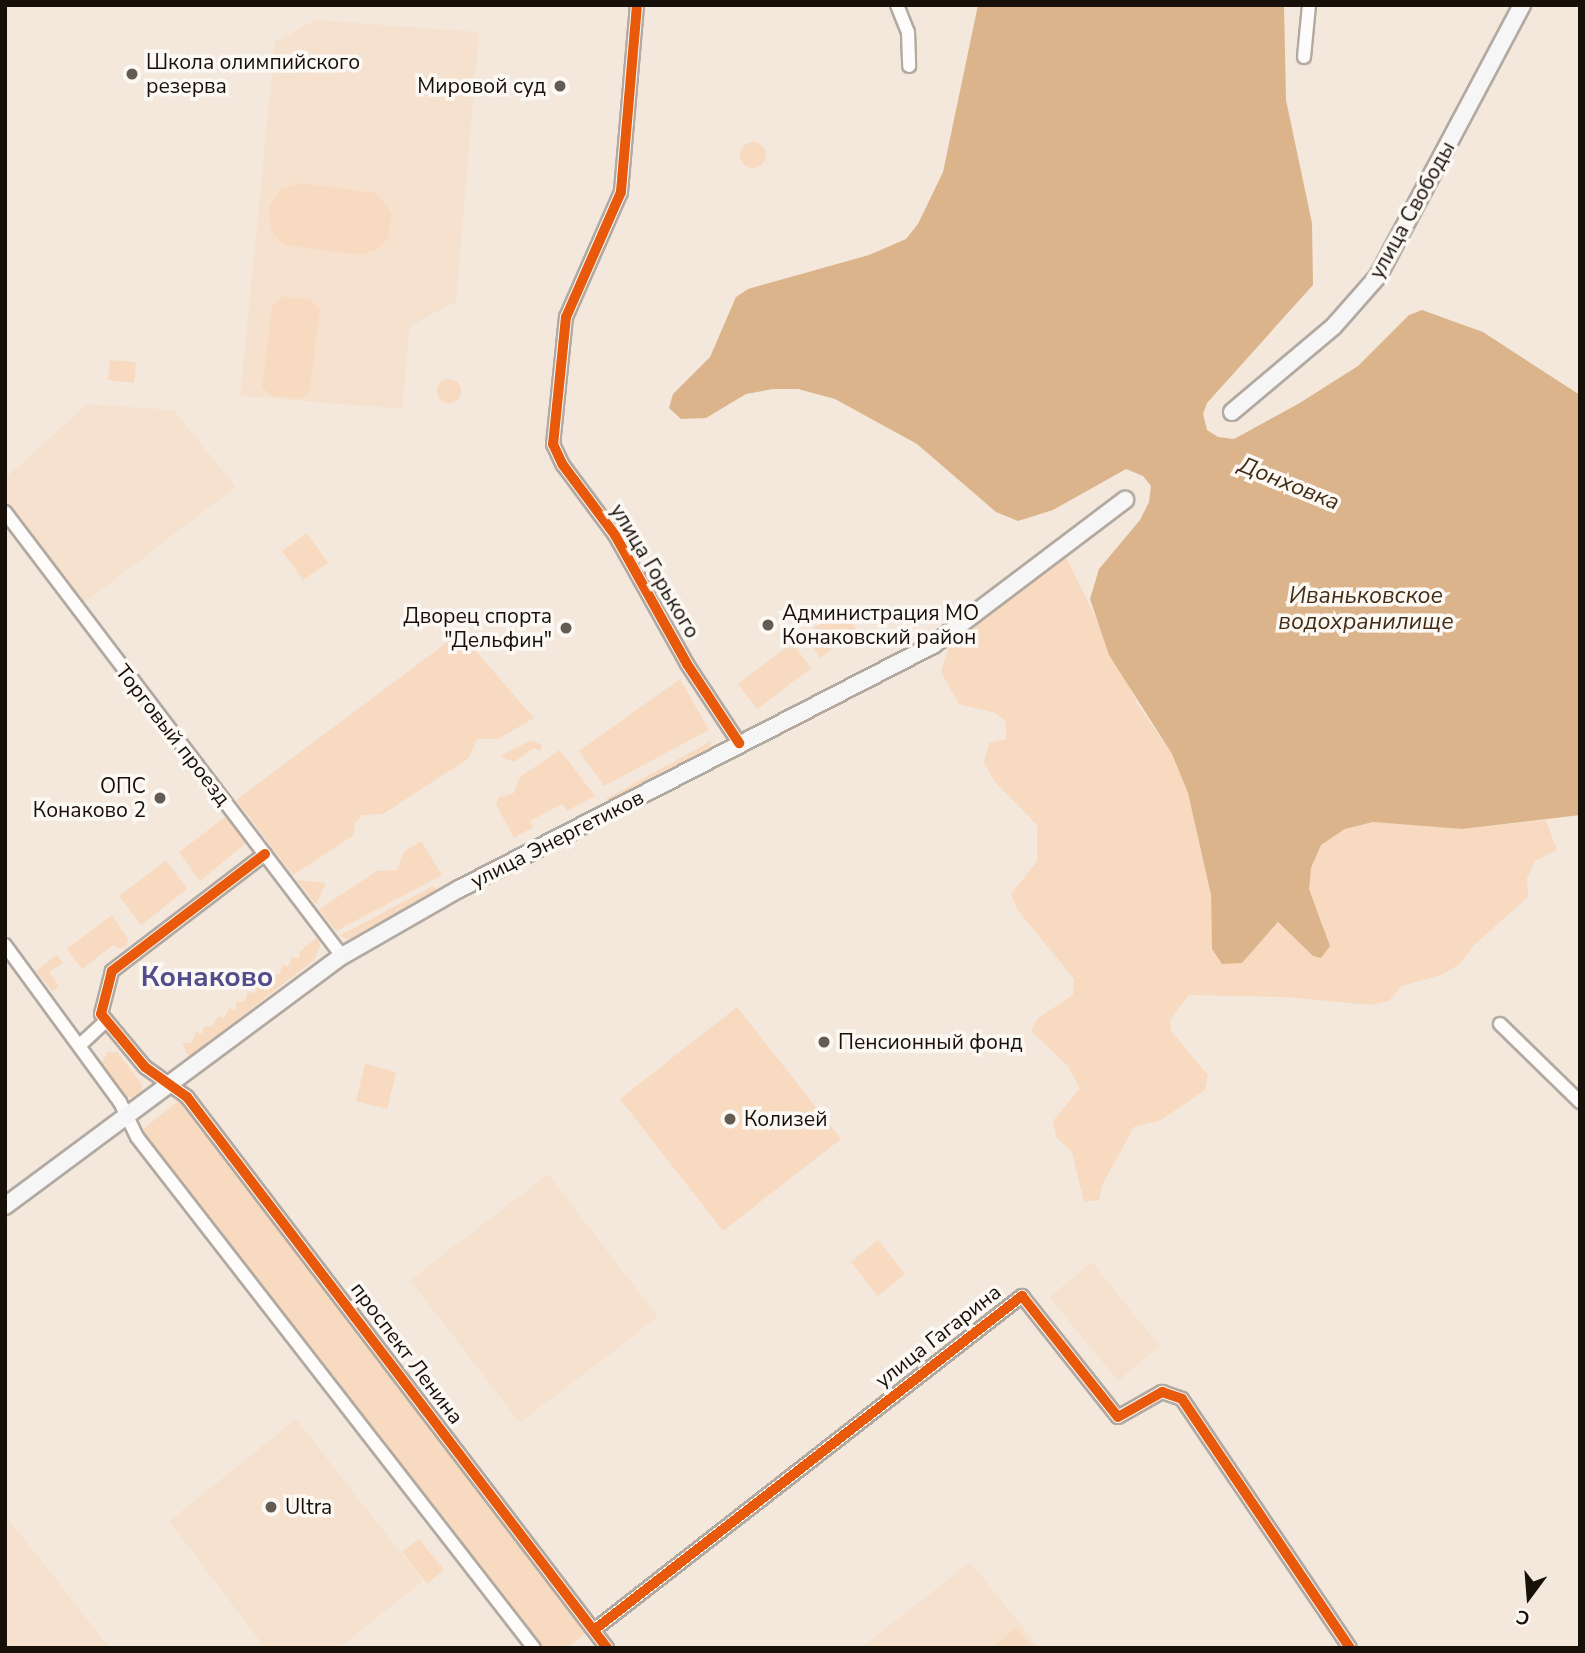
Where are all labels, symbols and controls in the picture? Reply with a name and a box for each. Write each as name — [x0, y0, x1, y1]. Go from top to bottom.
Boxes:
place label: Школа олимпийского резерва — [146, 49, 360, 99]
marker: Школа олимпийского резерва — [124, 66, 140, 82]
place label: Мировой суд — [417, 73, 546, 99]
marker: Мировой суд — [552, 78, 568, 94]
street label: улица Свободы — [1364, 137, 1460, 283]
water label: Донховка — [1234, 451, 1344, 517]
street label: улица Горького — [605, 499, 705, 643]
water label: Иваньковское водохранилище — [1278, 582, 1454, 636]
place label: Администрация МО Конаковский район — [782, 600, 979, 650]
place label: Дворец спорта "Дельфин" — [403, 603, 552, 653]
marker: Администрация МО Конаковский район — [760, 617, 776, 633]
marker: Дворец спорта "Дельфин" — [558, 620, 574, 636]
street label: Торговый проезд — [110, 659, 236, 811]
place label: ОПС Конаково 2 — [33, 773, 146, 823]
street label: улица Энергетиков — [466, 784, 648, 894]
marker: ОПС Конаково 2 — [152, 790, 168, 806]
district label: Конаково — [141, 960, 273, 994]
place label: Пенсионный фонд — [838, 1029, 1023, 1055]
marker: Пенсионный фонд — [816, 1034, 832, 1050]
place label: Колизей — [744, 1106, 827, 1132]
marker: Колизей — [722, 1111, 738, 1127]
street label: проспект Ленина — [345, 1277, 469, 1429]
street label: улица Гагарина — [870, 1279, 1006, 1393]
place label: Ultra — [285, 1494, 332, 1520]
marker: Ultra — [263, 1499, 279, 1515]
north arrow — [1494, 1562, 1564, 1632]
text: С — [1513, 1603, 1533, 1631]

